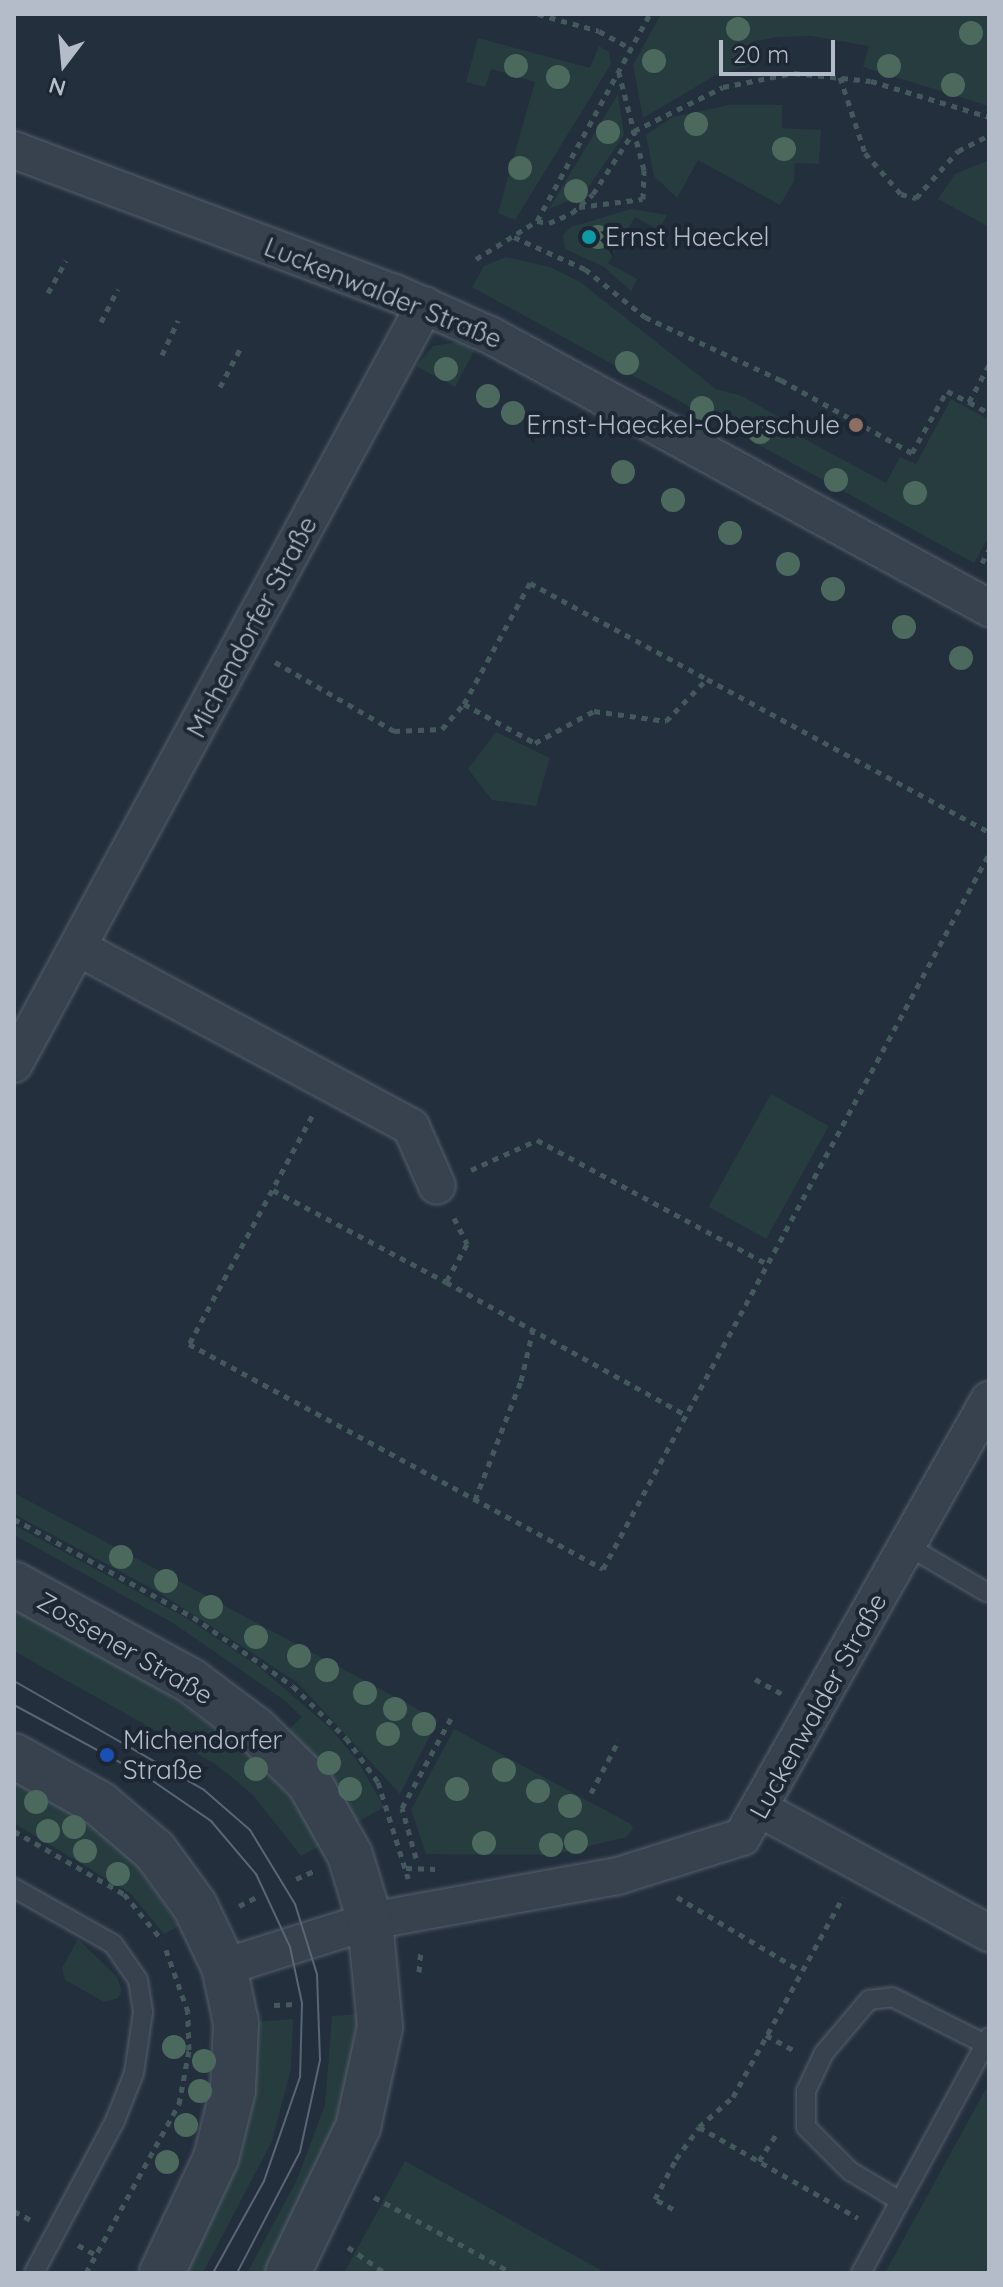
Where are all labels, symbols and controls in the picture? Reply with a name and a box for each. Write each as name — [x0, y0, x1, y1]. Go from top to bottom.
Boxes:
north arrow — [24, 24, 104, 104]
scale bar — [723, 24, 839, 74]
text: 20 m — [733, 39, 789, 69]
text: N — [46, 71, 69, 103]
place label: Ernst Haeckel — [605, 221, 770, 253]
marker: Ernst Haeckel — [580, 228, 598, 246]
street label: Luckenwalder Straße — [260, 231, 506, 355]
place label: Ernst-Haeckel-Oberschule — [526, 409, 840, 441]
marker: Ernst-Haeckel-Oberschule — [847, 416, 865, 434]
street label: Michendorfer Straße — [180, 511, 324, 743]
street label: Zossener Straße — [32, 1585, 218, 1711]
street label: Luckenwalder Straße — [743, 1588, 893, 1824]
place label: Michendorfer Straße — [123, 1724, 283, 1786]
marker: Michendorfer Straße — [98, 1746, 116, 1764]

